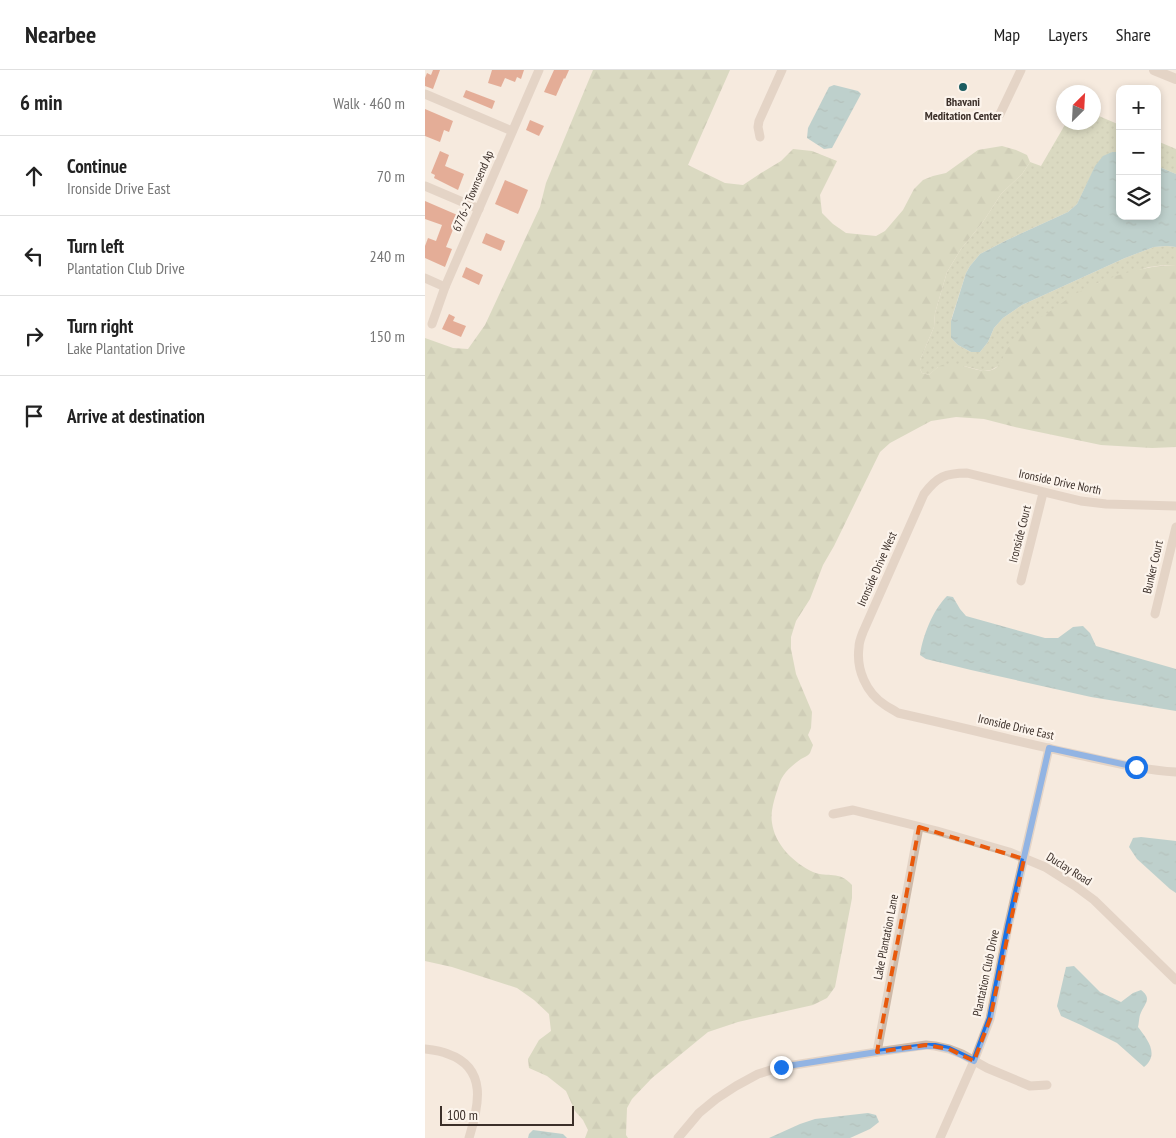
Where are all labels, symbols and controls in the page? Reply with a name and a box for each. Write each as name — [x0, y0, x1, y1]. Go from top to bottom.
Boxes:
text: Nearbee — [25, 19, 96, 50]
text: Map — [994, 23, 1020, 46]
text: Layers — [1048, 23, 1088, 46]
text: Share — [1116, 23, 1151, 46]
marker: Bhavani Meditation Center — [957, 81, 969, 93]
north arrow — [1056, 85, 1101, 130]
map controls — [1116, 85, 1161, 220]
button: + — [1116, 85, 1161, 130]
text: 6 min — [20, 89, 62, 116]
text: Walk · 460 m — [333, 93, 405, 113]
place label: Bhavani Meditation Center — [925, 94, 1002, 123]
button: − — [1116, 130, 1161, 175]
street label: 6776-2 Townsend Ap — [449, 148, 496, 234]
text: Continue — [67, 154, 127, 178]
icon: ahead — [20, 162, 48, 190]
text: 70 m — [377, 166, 405, 186]
button: layers — [1116, 175, 1161, 220]
text: Ironside Drive East — [67, 178, 170, 198]
text: Turn left — [67, 234, 124, 258]
icon: left — [20, 242, 48, 270]
text: 240 m — [370, 246, 405, 266]
text: Plantation Club Drive — [67, 258, 185, 278]
text: Turn right — [67, 314, 133, 338]
icon: right — [20, 322, 48, 350]
text: 150 m — [370, 326, 405, 346]
text: Lake Plantation Drive — [67, 338, 185, 358]
icon: arrive — [20, 402, 48, 430]
text: Arrive at destination — [67, 404, 205, 428]
street label: Ironside Drive North — [1017, 465, 1103, 498]
street label: Ironside Court — [1005, 503, 1034, 564]
street label: Ironside Drive West — [853, 529, 900, 608]
street label: Bunker Court — [1139, 538, 1166, 595]
street label: Ironside Drive East — [977, 710, 1056, 743]
route start — [1125, 756, 1148, 779]
street label: Duclay Road — [1044, 849, 1095, 888]
street label: Lake Plantation Lane — [870, 893, 901, 981]
street label: Plantation Club Drive — [969, 928, 1002, 1018]
route end — [770, 1056, 793, 1079]
scale bar — [440, 1103, 574, 1126]
text: 100 m — [447, 1106, 478, 1124]

